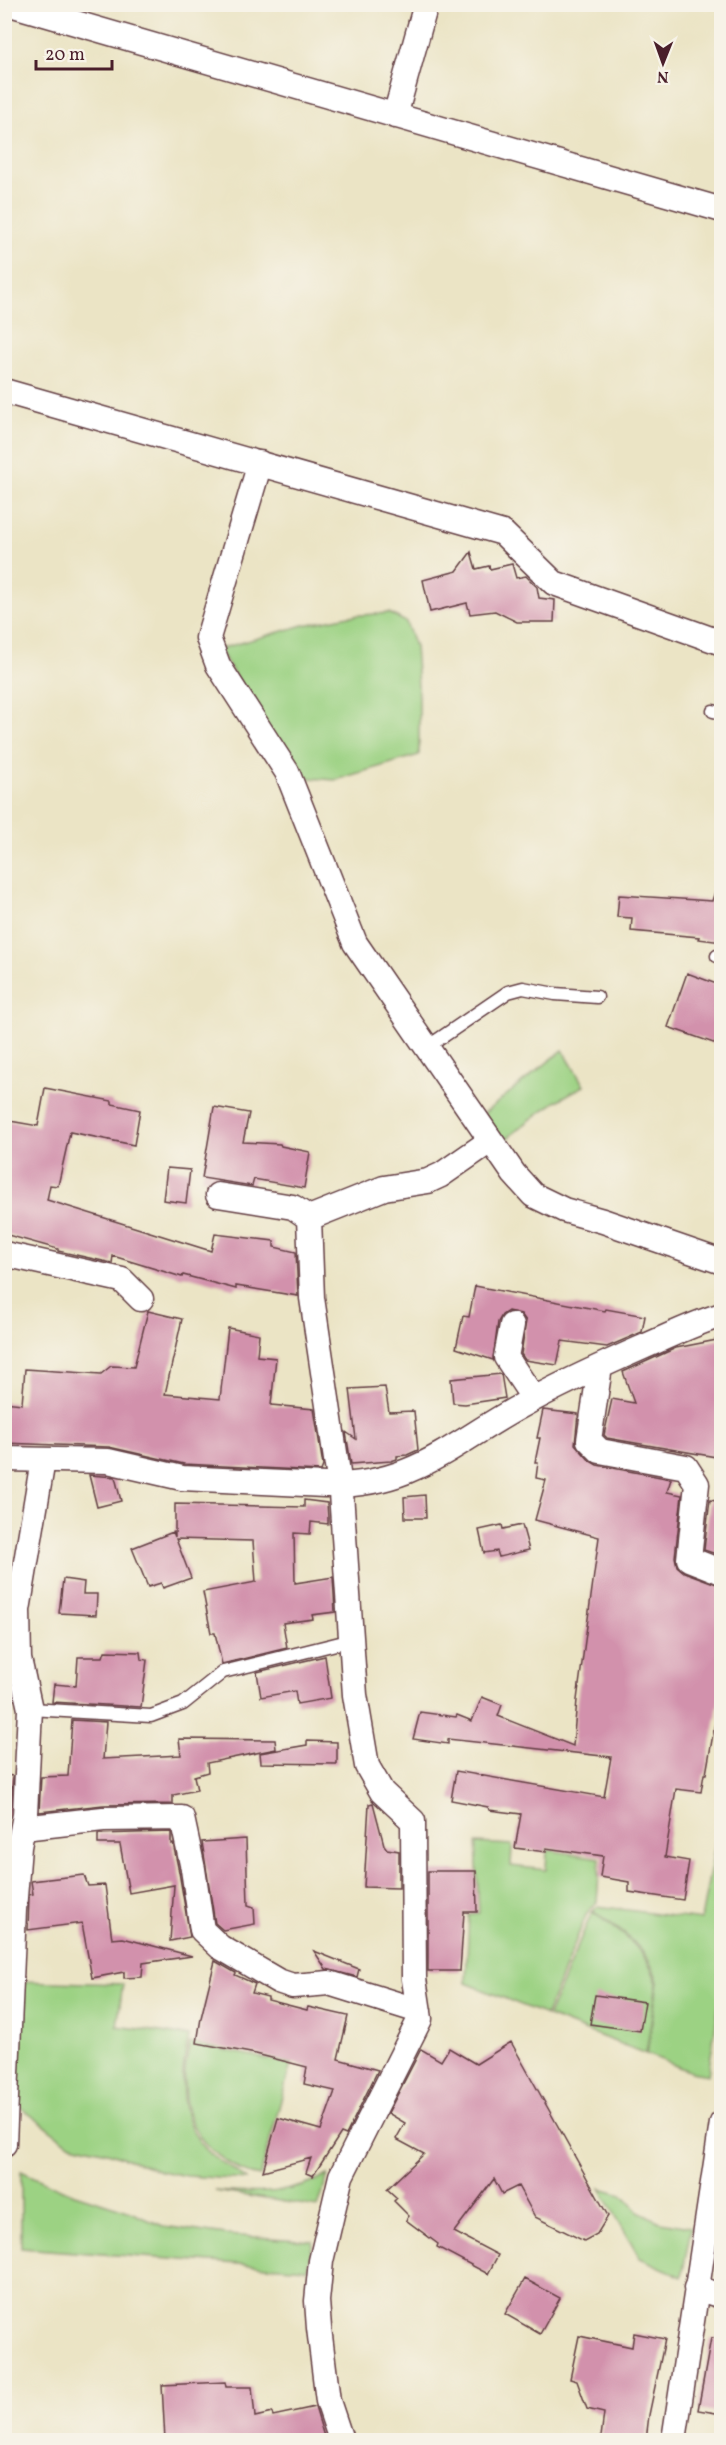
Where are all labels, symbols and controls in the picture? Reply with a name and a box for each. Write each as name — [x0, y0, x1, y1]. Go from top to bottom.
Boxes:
scale bar — [36, 33, 112, 71]
north arrow — [633, 33, 693, 93]
text: 20 m — [45, 43, 85, 68]
text: N — [656, 65, 669, 87]

